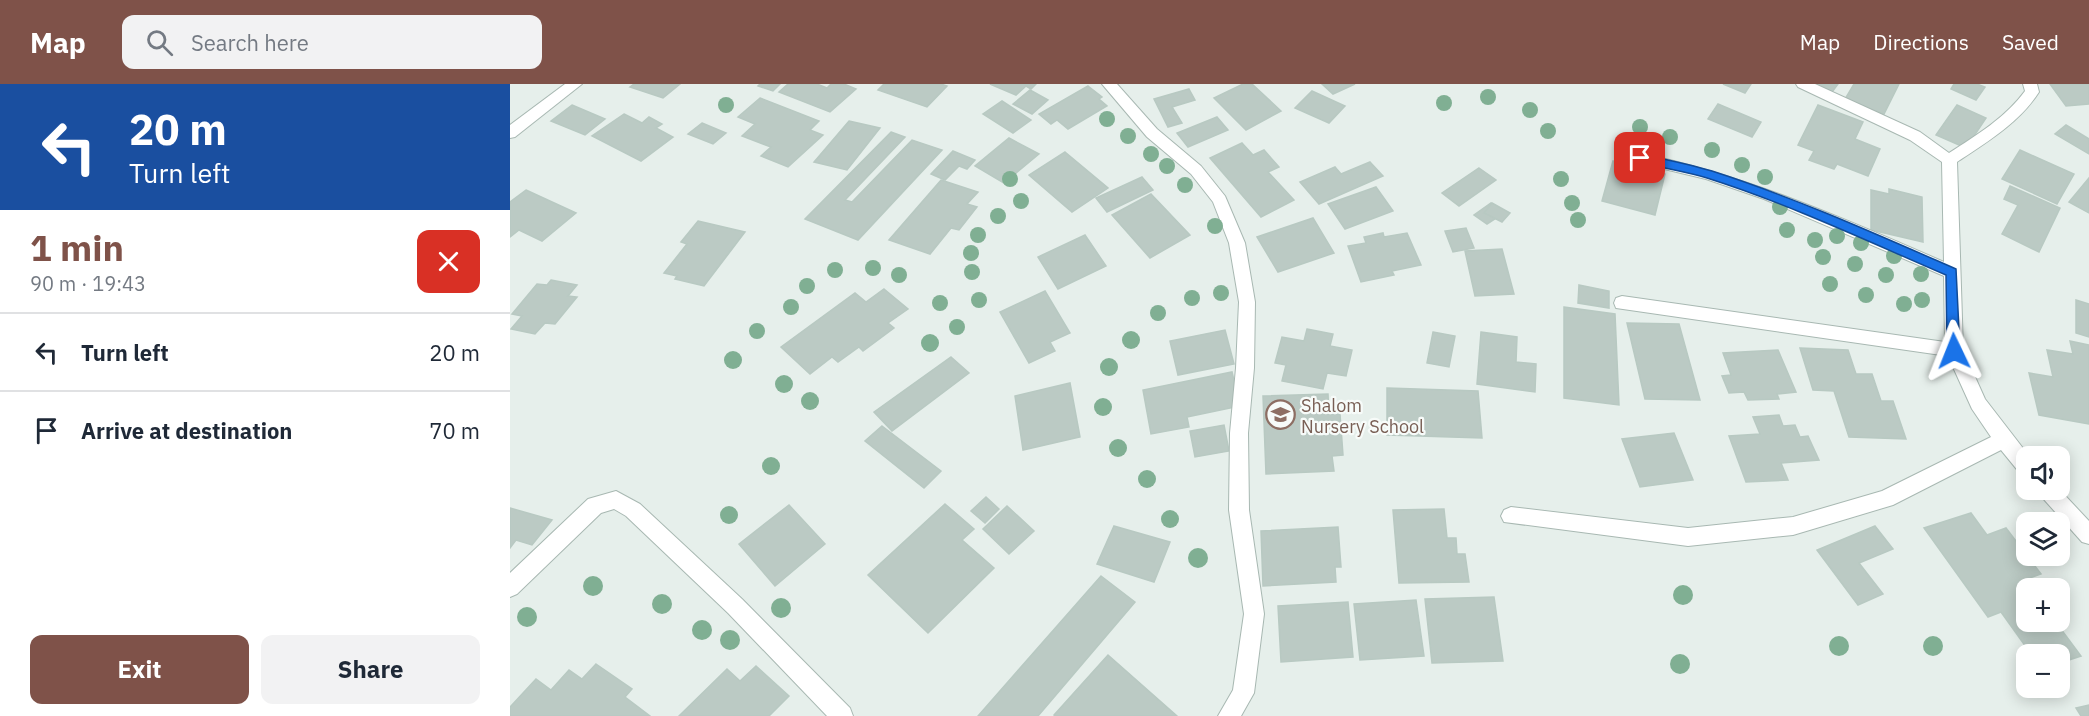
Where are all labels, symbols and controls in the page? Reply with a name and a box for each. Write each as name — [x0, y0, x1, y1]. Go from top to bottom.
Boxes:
search box — [122, 15, 542, 69]
text: Map — [30, 24, 86, 61]
icon: search — [143, 26, 176, 59]
text: Search here — [191, 28, 309, 57]
text: Map — [1800, 28, 1840, 56]
text: Directions — [1873, 28, 1969, 56]
text: Saved — [2002, 28, 2059, 56]
text: 20 m — [129, 102, 227, 157]
icon: left — [30, 108, 108, 186]
pin — [1614, 132, 1665, 183]
icon: arrive — [1623, 141, 1656, 174]
text: Turn left — [129, 155, 230, 190]
text: 1 min — [30, 224, 124, 271]
button: close — [417, 230, 480, 293]
text: 90 m · 19:43 — [30, 270, 146, 297]
position arrow — [1922, 319, 1986, 383]
icon: left — [30, 336, 63, 369]
text: Turn left — [81, 338, 169, 367]
text: 20 m — [429, 338, 480, 367]
place label: Shalom Nursery School — [1301, 394, 1424, 438]
school or university icon: Shalom Nursery School — [1264, 399, 1296, 431]
icon: arrive — [30, 414, 63, 447]
text: Arrive at destination — [81, 416, 292, 445]
text: 70 m — [429, 416, 480, 445]
map controls — [2016, 446, 2070, 698]
button: sound — [2016, 446, 2070, 500]
button: layers — [2016, 512, 2070, 566]
button: + — [2016, 578, 2070, 632]
button: Exit — [30, 635, 249, 704]
button: Share — [261, 635, 480, 704]
button: − — [2016, 644, 2070, 698]

